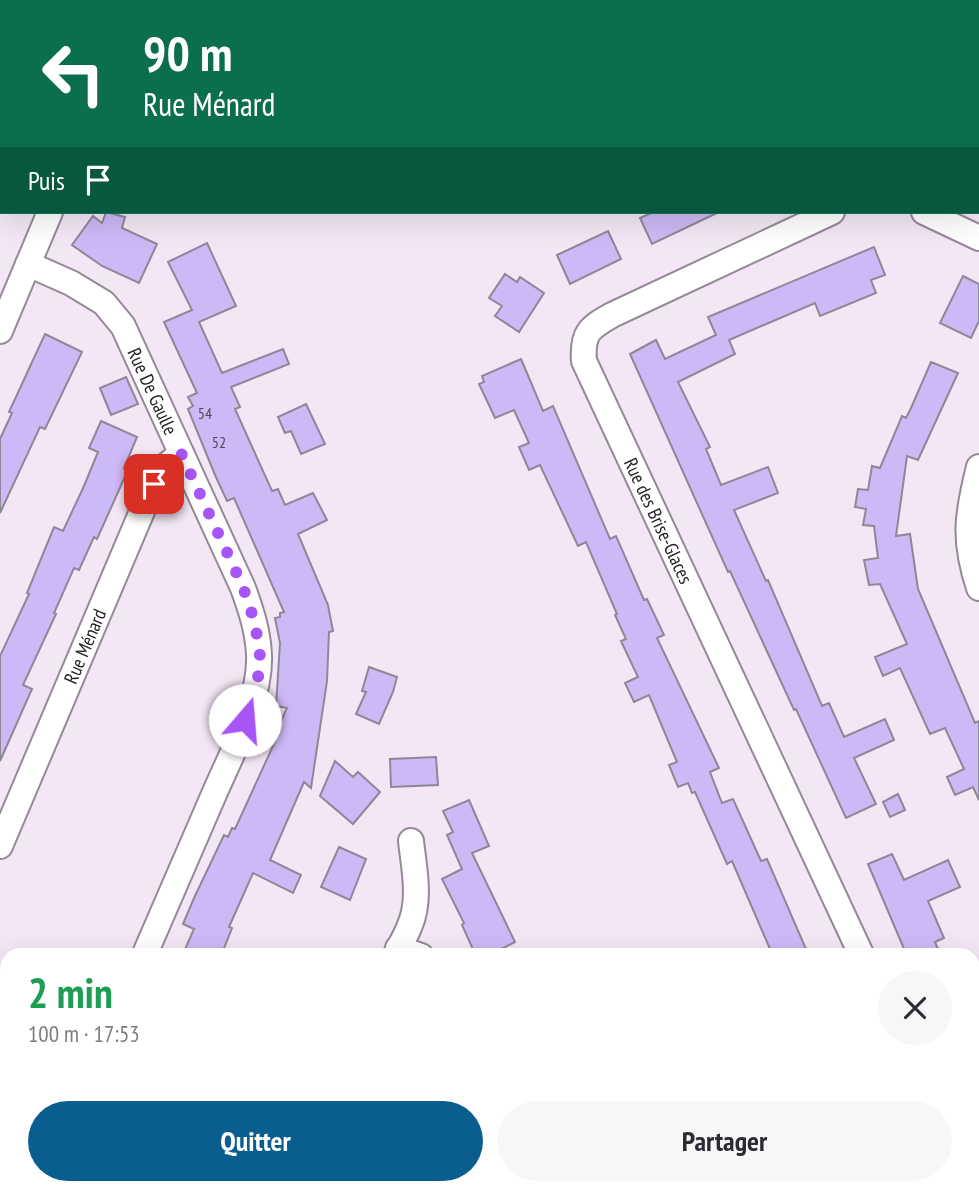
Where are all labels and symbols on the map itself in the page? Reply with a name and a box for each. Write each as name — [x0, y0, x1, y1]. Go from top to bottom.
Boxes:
street label: Rue De Gaulle — [123, 344, 183, 439]
house number: 54 — [198, 403, 212, 423]
house number: 52 — [212, 432, 226, 452]
pin — [124, 454, 184, 514]
street label: Rue des Brise-Glaces — [619, 454, 698, 587]
street label: Rue Ménard — [58, 605, 111, 687]
position arrow — [208, 683, 282, 757]

